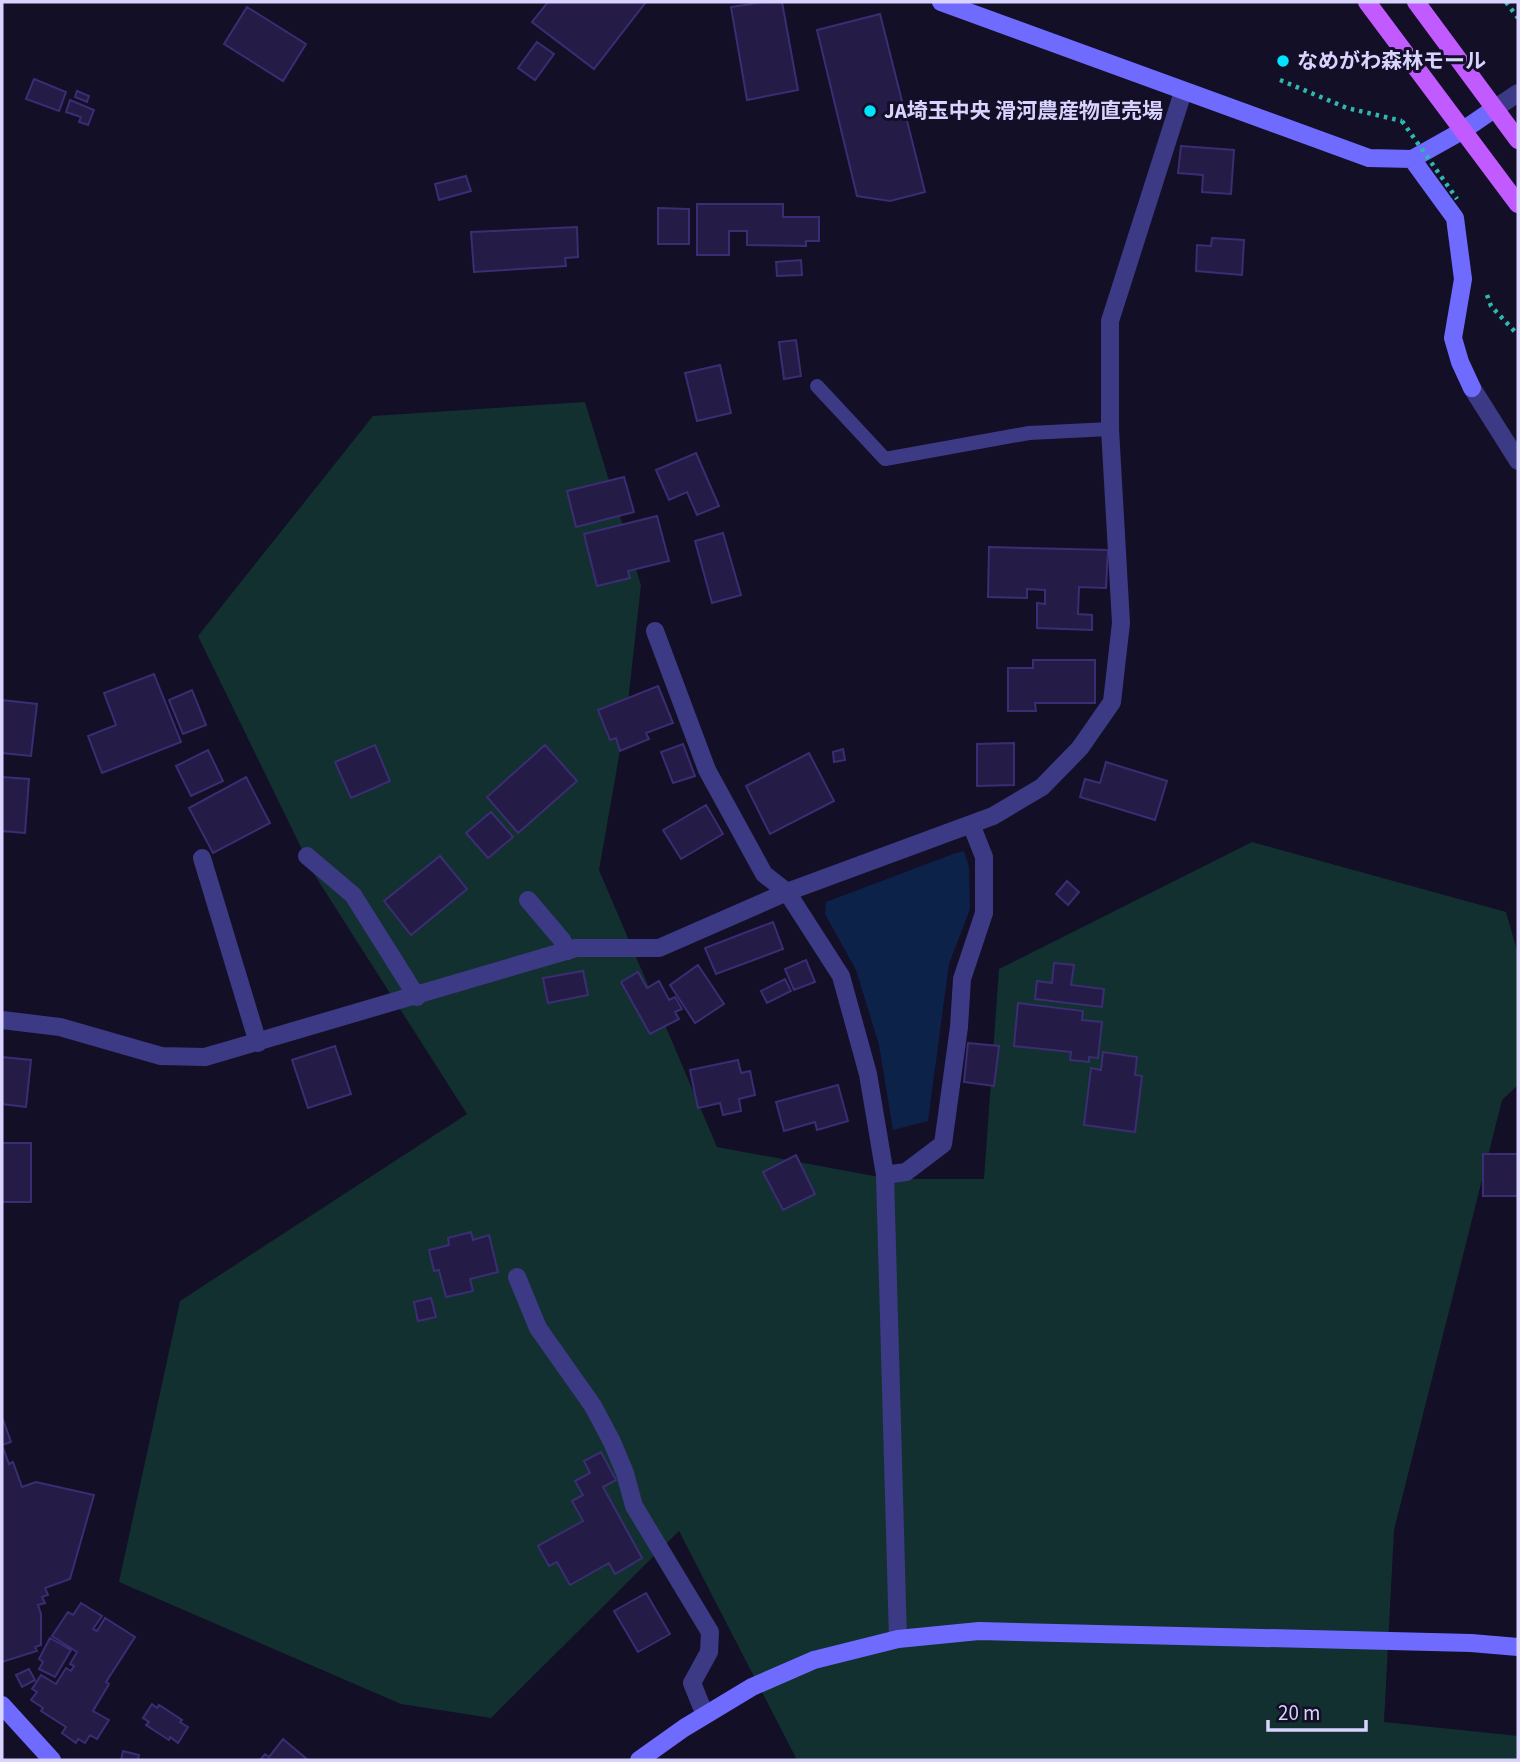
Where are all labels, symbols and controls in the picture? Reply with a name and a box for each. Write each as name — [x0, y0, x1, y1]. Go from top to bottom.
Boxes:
place label: なめがわ森林モール — [1297, 46, 1486, 76]
marker: なめがわ森林モール — [1275, 53, 1291, 69]
place label: JA埼玉中央 滑河農産物直売場 — [884, 96, 1163, 126]
marker: JA埼玉中央 滑河農産物直売場 — [862, 103, 878, 119]
scale bar — [1268, 1688, 1366, 1732]
text: 20 m — [1278, 1698, 1320, 1728]

